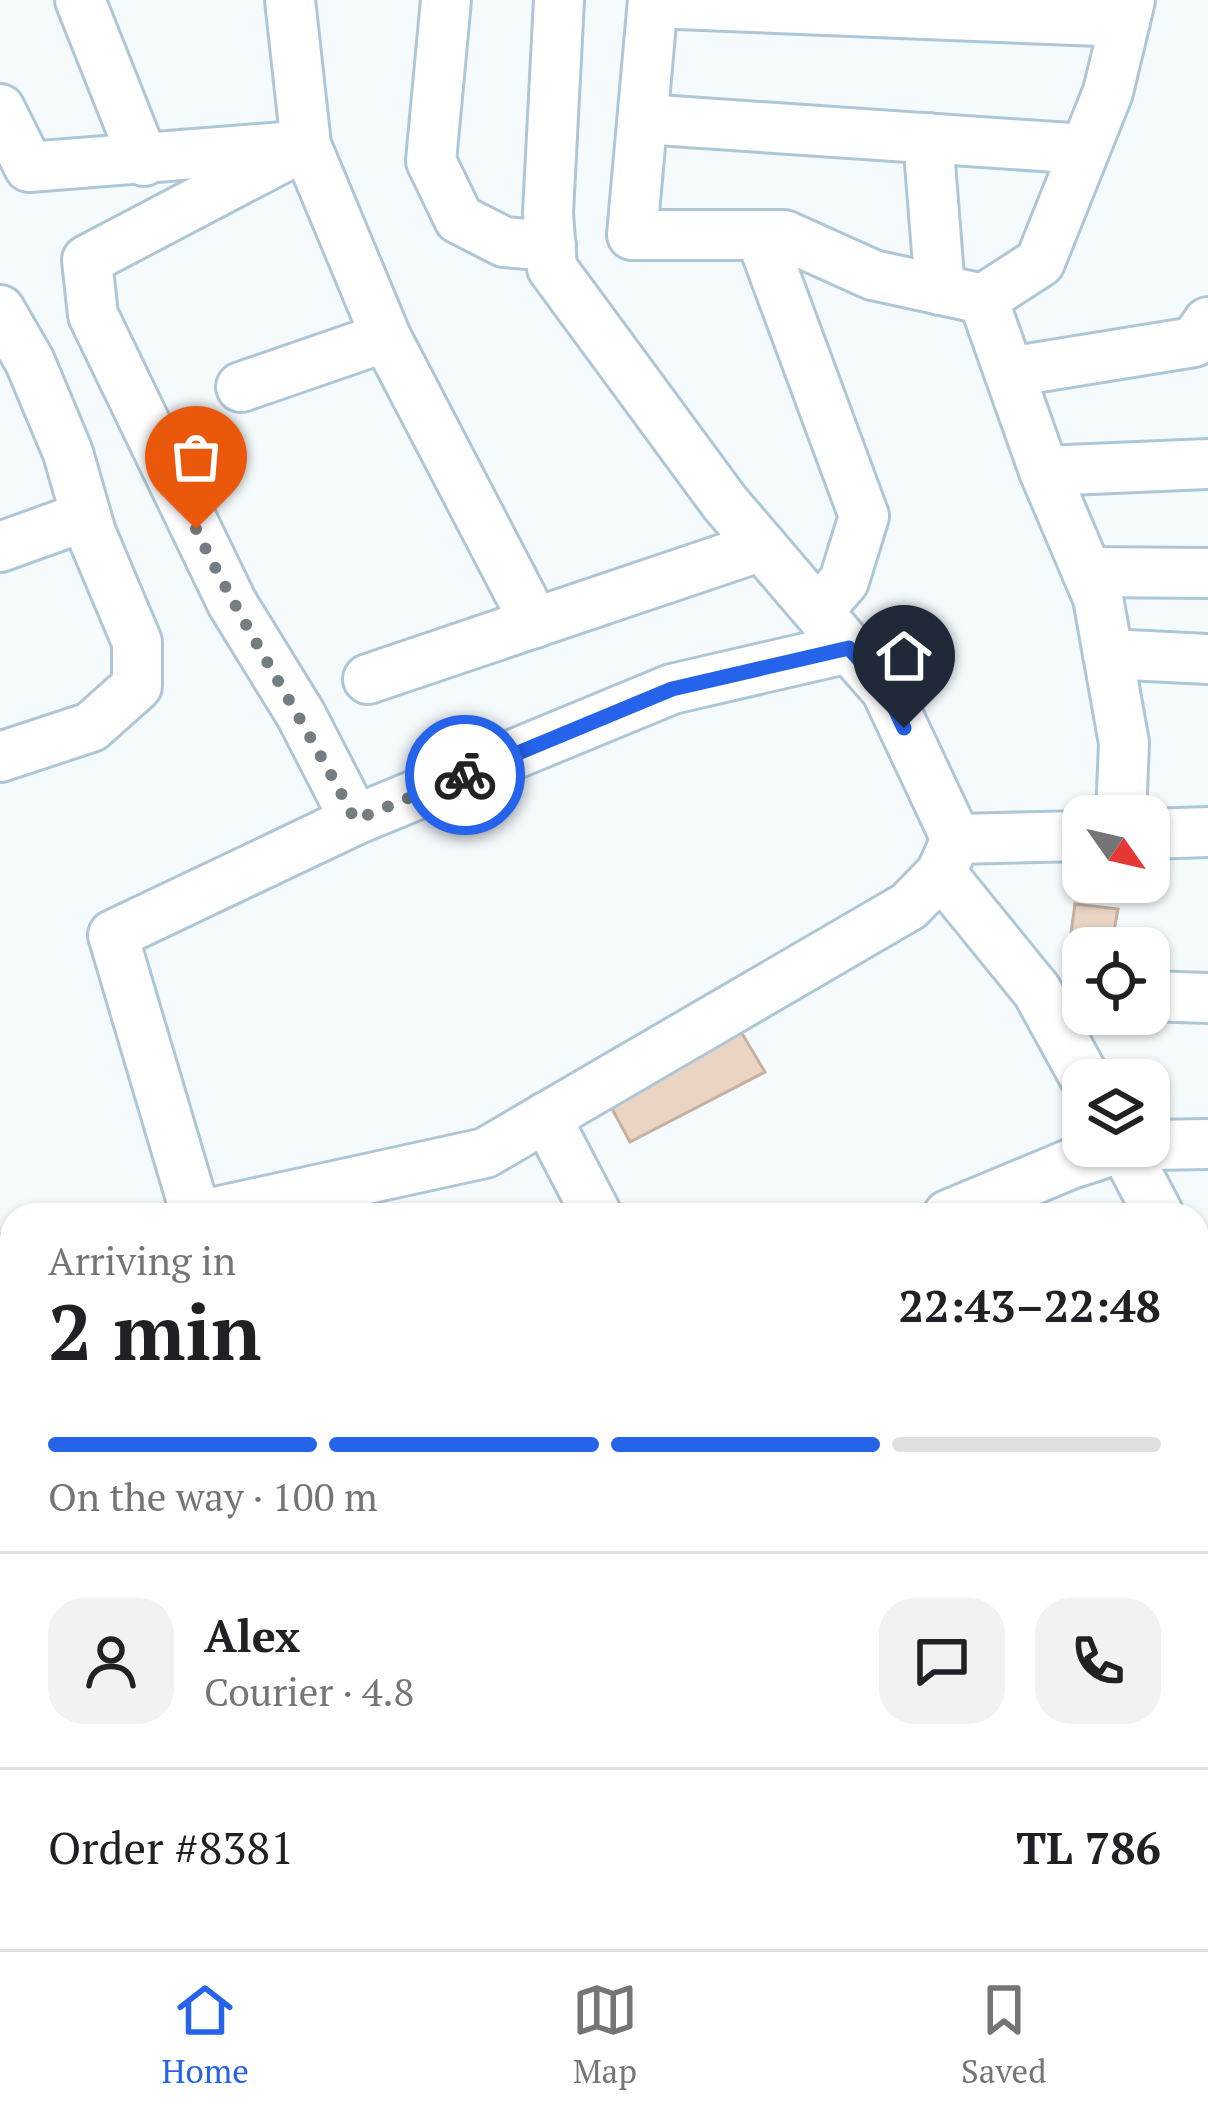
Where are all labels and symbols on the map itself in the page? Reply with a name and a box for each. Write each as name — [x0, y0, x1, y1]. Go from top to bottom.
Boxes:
pin — [145, 406, 247, 529]
pin — [853, 605, 955, 728]
courier — [405, 715, 525, 835]
north arrow — [1062, 795, 1170, 903]

